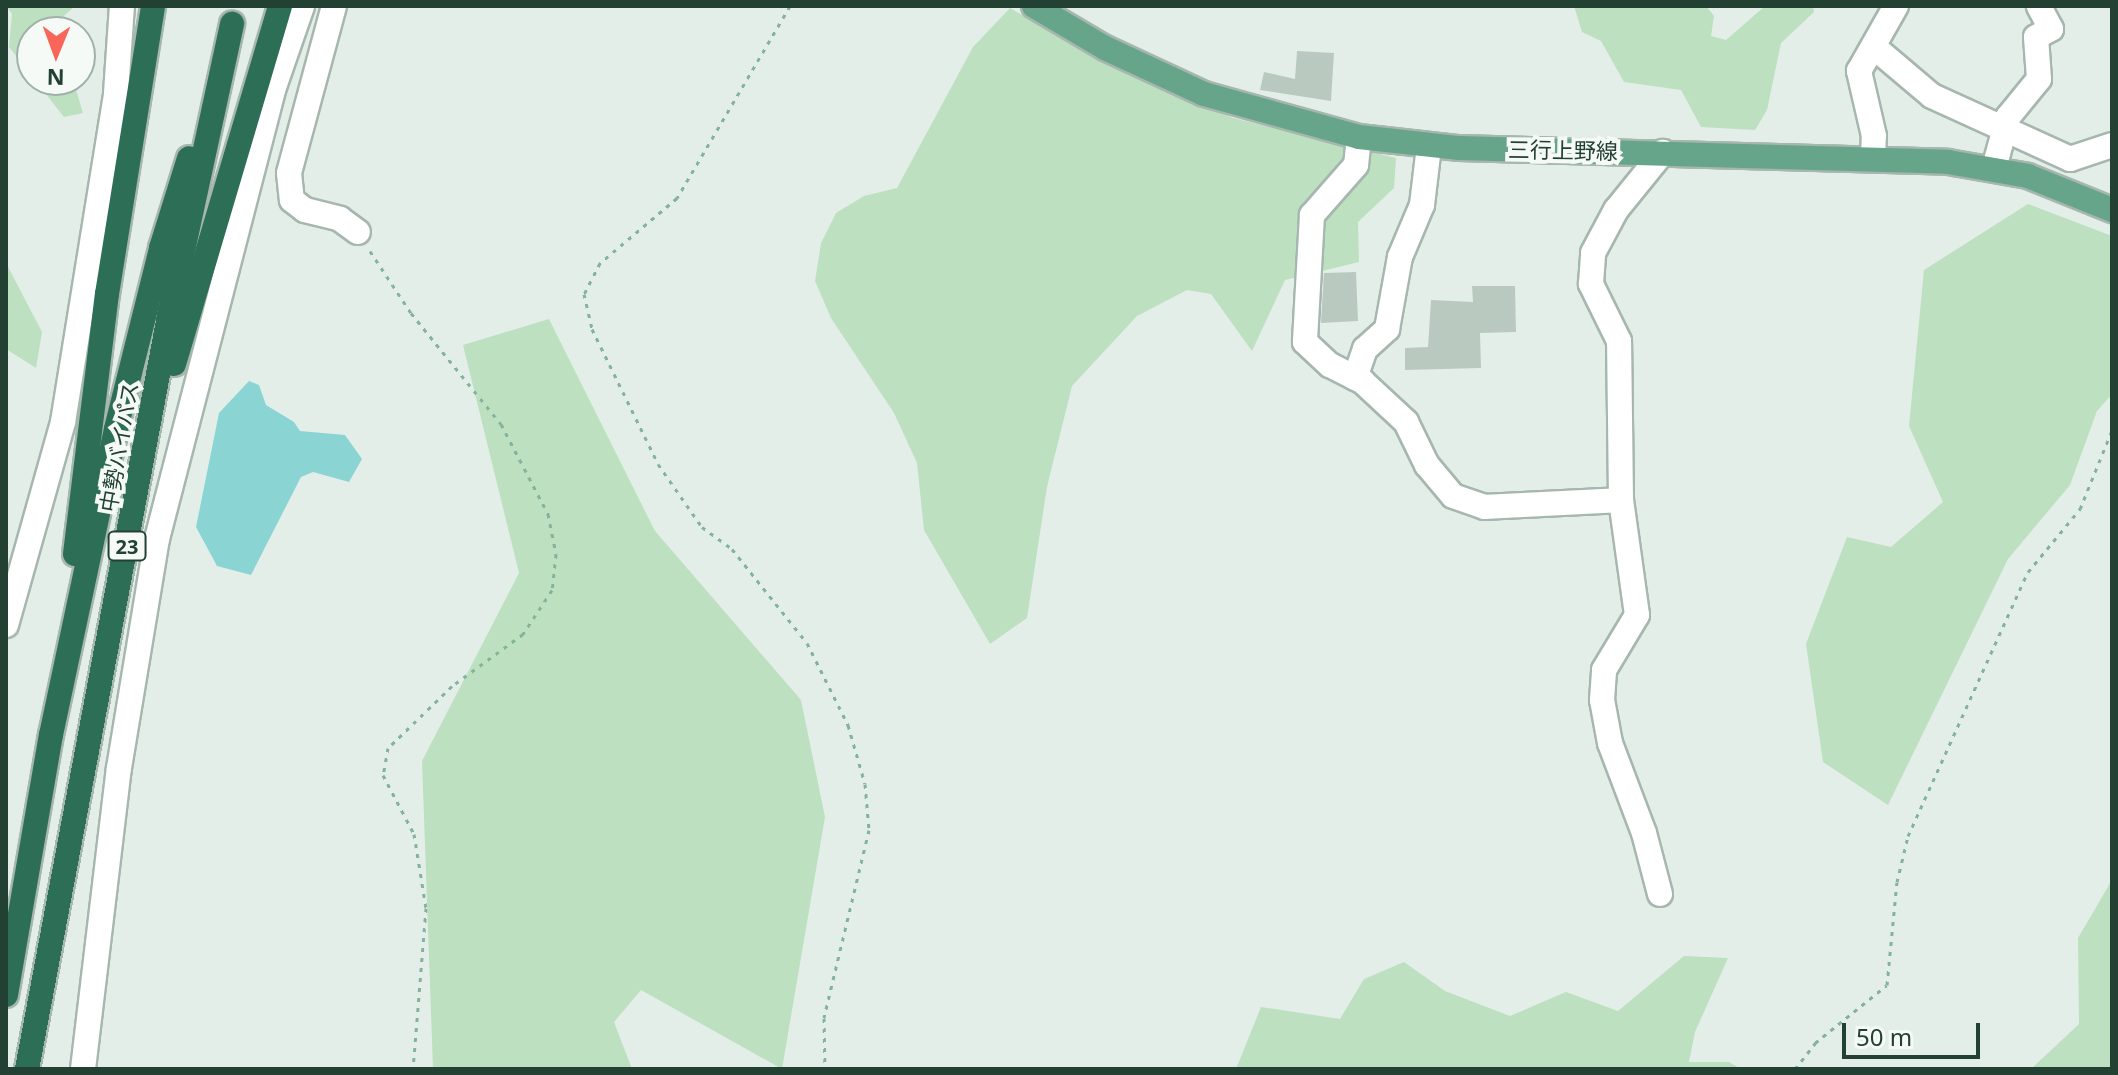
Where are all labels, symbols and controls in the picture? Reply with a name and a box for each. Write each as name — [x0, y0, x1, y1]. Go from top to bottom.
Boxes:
north arrow — [16, 16, 96, 96]
text: N — [46, 63, 65, 93]
street label: 三行上野線 — [1508, 136, 1618, 164]
street label: 中勢バイパス — [95, 380, 143, 514]
road number: 23 — [107, 530, 147, 562]
scale bar — [1846, 1007, 1984, 1057]
text: 50 m — [1856, 1020, 1912, 1053]

